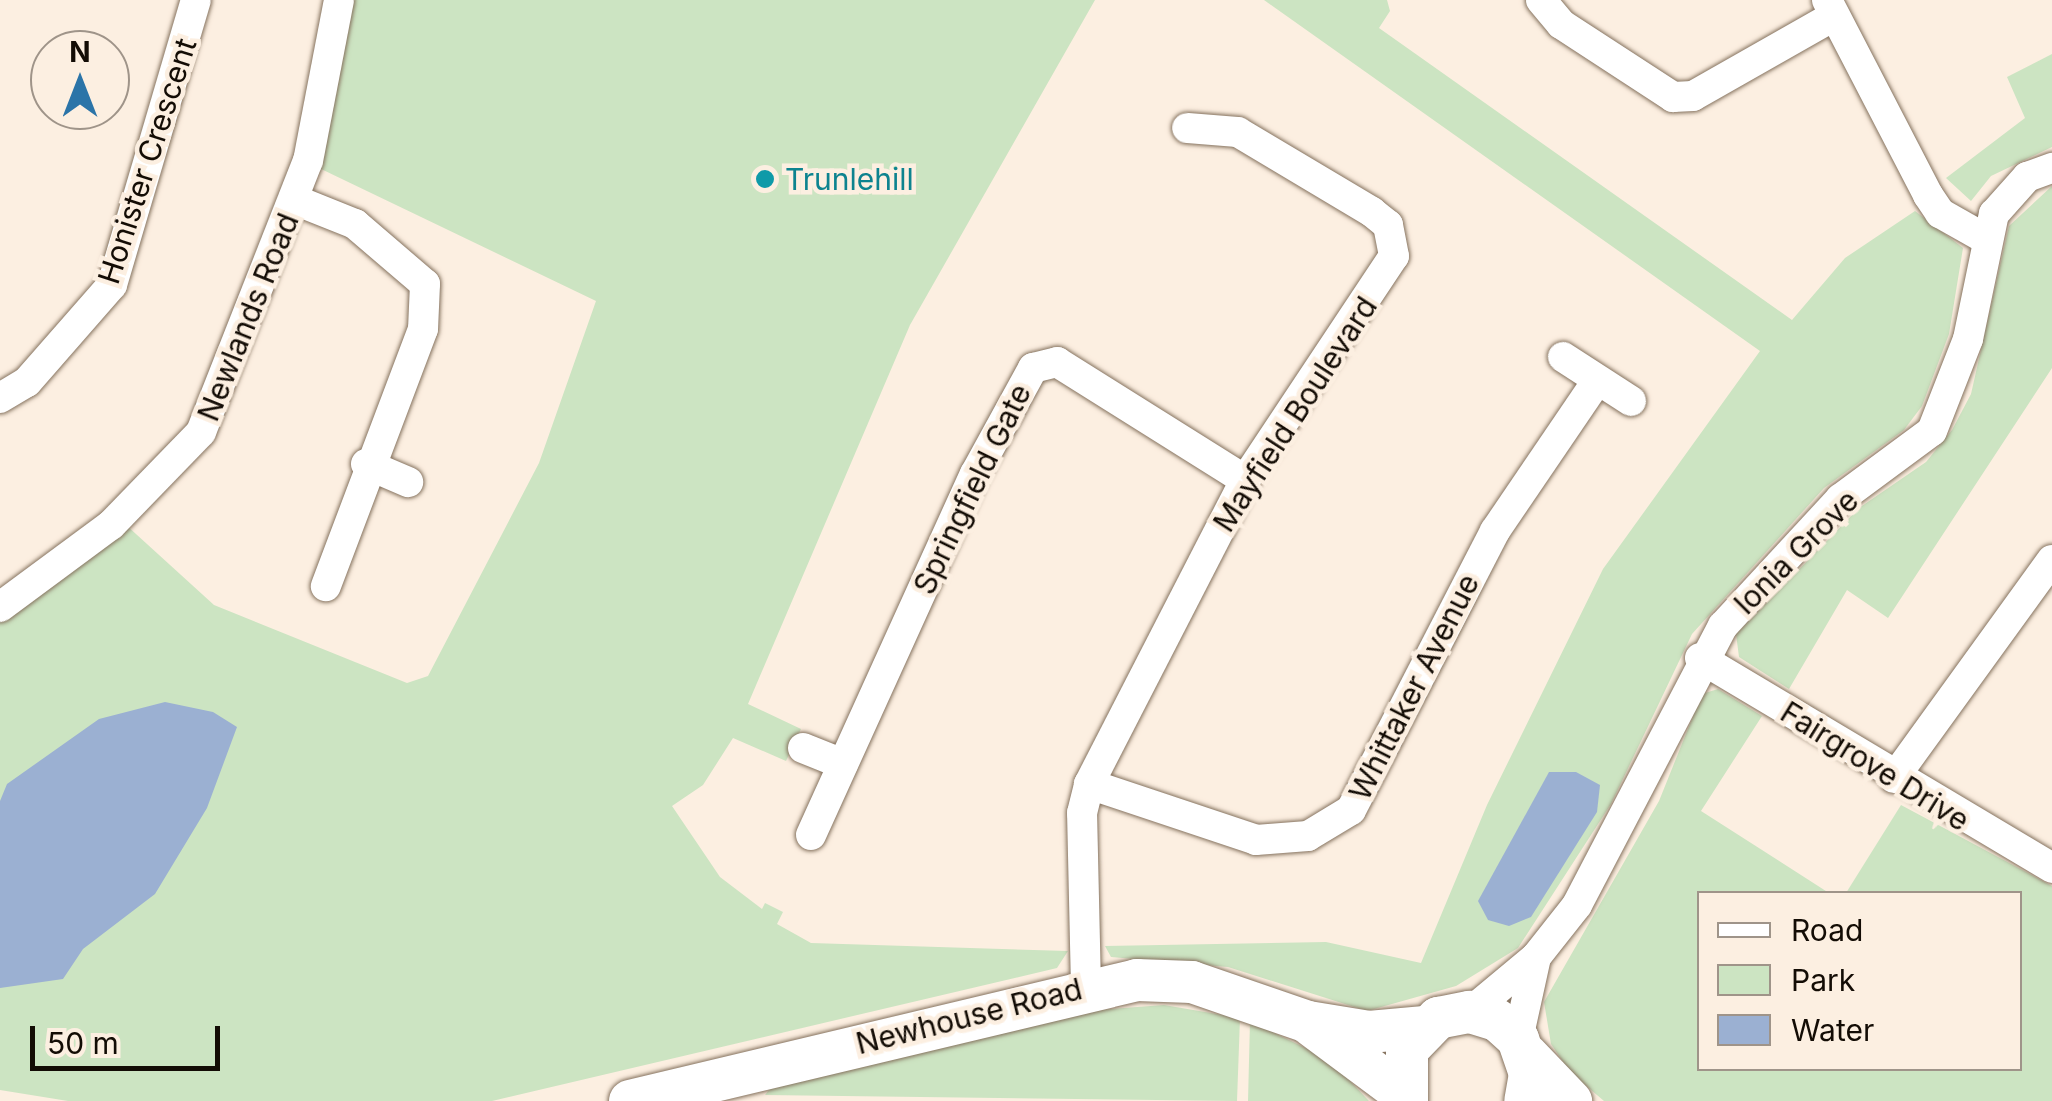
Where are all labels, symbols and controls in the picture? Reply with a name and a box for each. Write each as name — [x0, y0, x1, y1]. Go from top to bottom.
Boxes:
north arrow — [30, 30, 130, 130]
street label: Honister Crescent — [90, 34, 204, 288]
text: N — [69, 35, 91, 69]
place label: Trunlehill — [785, 161, 914, 197]
marker: Trunlehill — [754, 168, 776, 190]
street label: Newlands Road — [190, 208, 306, 426]
street label: Mayfield Boulevard — [1206, 290, 1384, 538]
street label: Springfield Gate — [906, 378, 1038, 600]
street label: Ionia Grove — [1726, 482, 1866, 622]
street label: Whittaker Avenue — [1341, 568, 1487, 806]
street label: Fairgrove Drive — [1774, 694, 1976, 838]
legend — [1697, 891, 2022, 1071]
text: Road — [1791, 912, 1863, 948]
text: Park — [1791, 962, 1855, 998]
street label: Newhouse Road — [852, 971, 1086, 1061]
scale bar — [35, 1006, 225, 1068]
text: Water — [1791, 1012, 1874, 1048]
text: 50 m — [47, 1025, 119, 1061]

